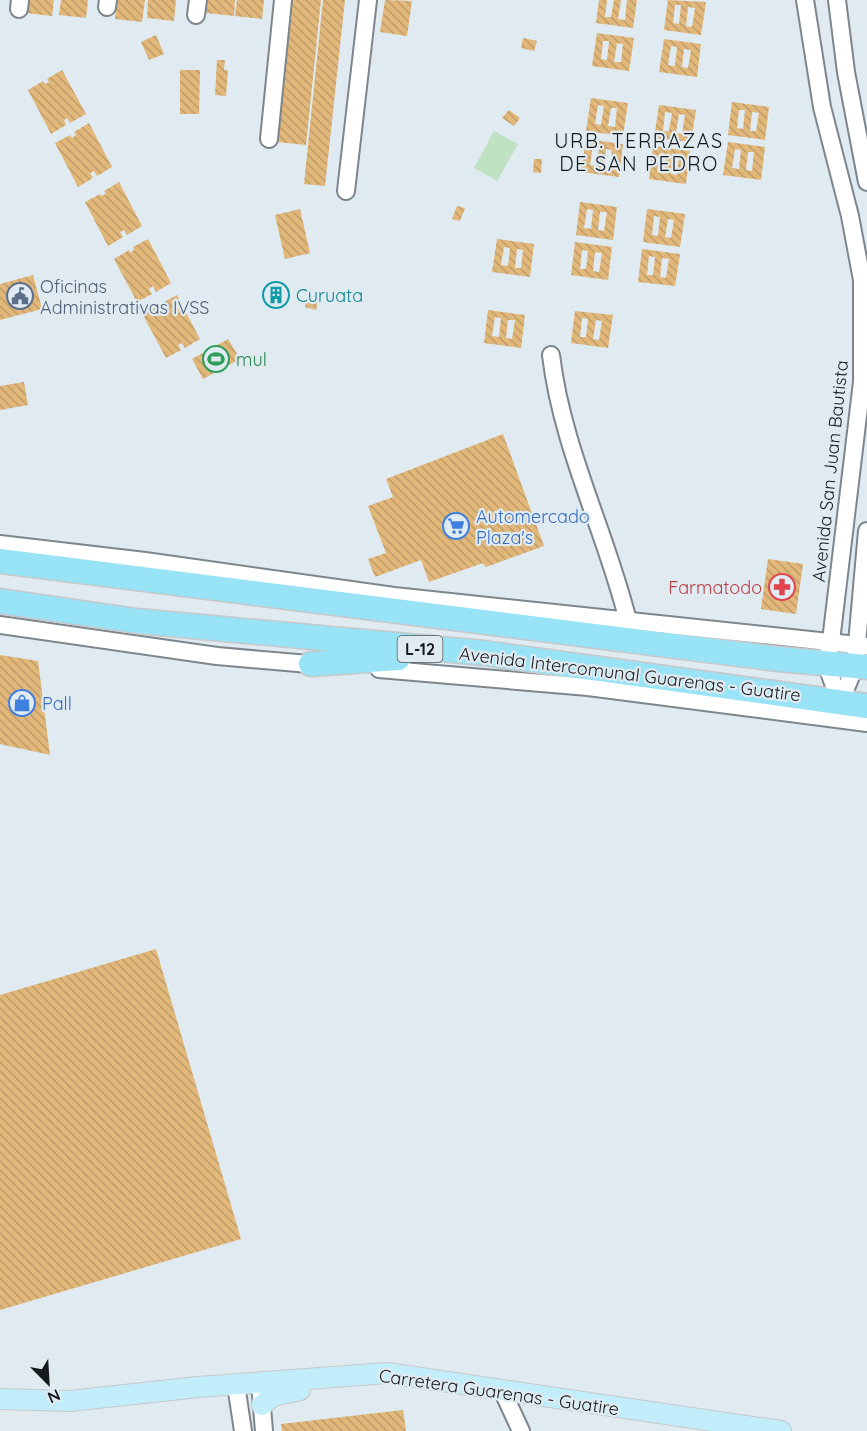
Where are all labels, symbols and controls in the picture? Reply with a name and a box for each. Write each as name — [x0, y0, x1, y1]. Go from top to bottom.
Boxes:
district label: URB. TERRAZAS DE SAN PEDRO — [554, 128, 724, 176]
place label: Oficinas Administrativas IVSS — [40, 275, 209, 319]
building icon: Curuata — [261, 280, 291, 310]
public building icon: Oficinas Administrativas IVSS — [5, 281, 35, 311]
place label: Curuata — [296, 284, 363, 307]
sports icon: mul — [201, 344, 231, 374]
place label: mul — [236, 348, 267, 371]
street label: Avenida San Juan Bautista — [807, 359, 853, 583]
place label: Automercado Plaza's — [476, 505, 590, 549]
supermarket icon: Automercado Plaza's — [441, 511, 471, 541]
pharmacy icon: Farmatodo — [767, 572, 797, 602]
place label: Farmatodo — [668, 576, 762, 599]
road number: L-12 — [398, 636, 442, 662]
street label: Avenida Intercomunal Guarenas - Guatire — [458, 642, 802, 706]
shop icon: Pall — [7, 688, 37, 718]
place label: Pall — [42, 692, 72, 715]
north arrow — [18, 1353, 78, 1413]
street label: Carretera Guarenas - Guatire — [377, 1364, 621, 1420]
text: N — [45, 1385, 64, 1408]

